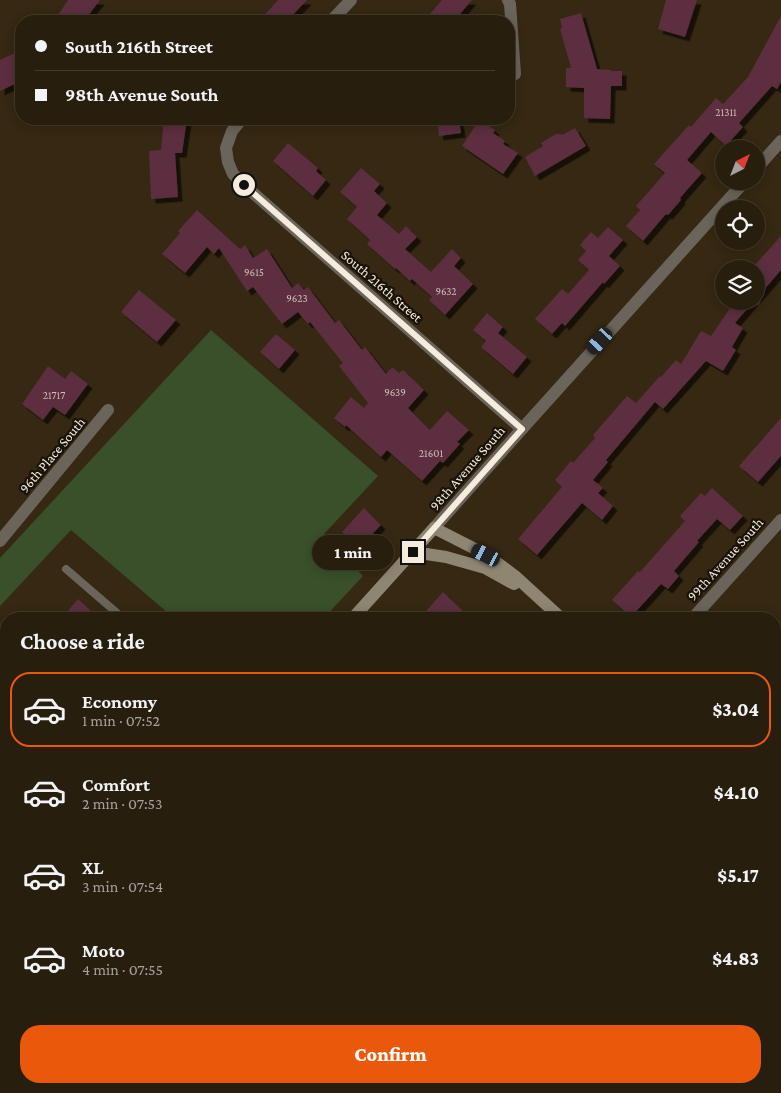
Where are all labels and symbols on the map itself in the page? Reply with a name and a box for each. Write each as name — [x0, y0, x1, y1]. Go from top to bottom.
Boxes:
house number: 21311 — [715, 106, 737, 118]
north arrow — [715, 140, 765, 190]
route start — [233, 174, 255, 196]
street label: South 216th Street — [338, 247, 426, 326]
house number: 9615 — [244, 266, 264, 278]
house number: 9632 — [435, 285, 457, 297]
house number: 9623 — [286, 292, 308, 304]
car — [584, 325, 615, 357]
house number: 9639 — [384, 386, 406, 398]
house number: 21717 — [43, 389, 65, 401]
street label: 96th Place South — [16, 414, 89, 496]
street label: 98th Avenue South — [426, 422, 508, 513]
house number: 21601 — [419, 447, 444, 459]
street label: 99th Avenue South — [684, 514, 767, 604]
callout: 1 min — [313, 534, 396, 570]
route end — [402, 541, 424, 563]
car — [469, 542, 502, 568]

